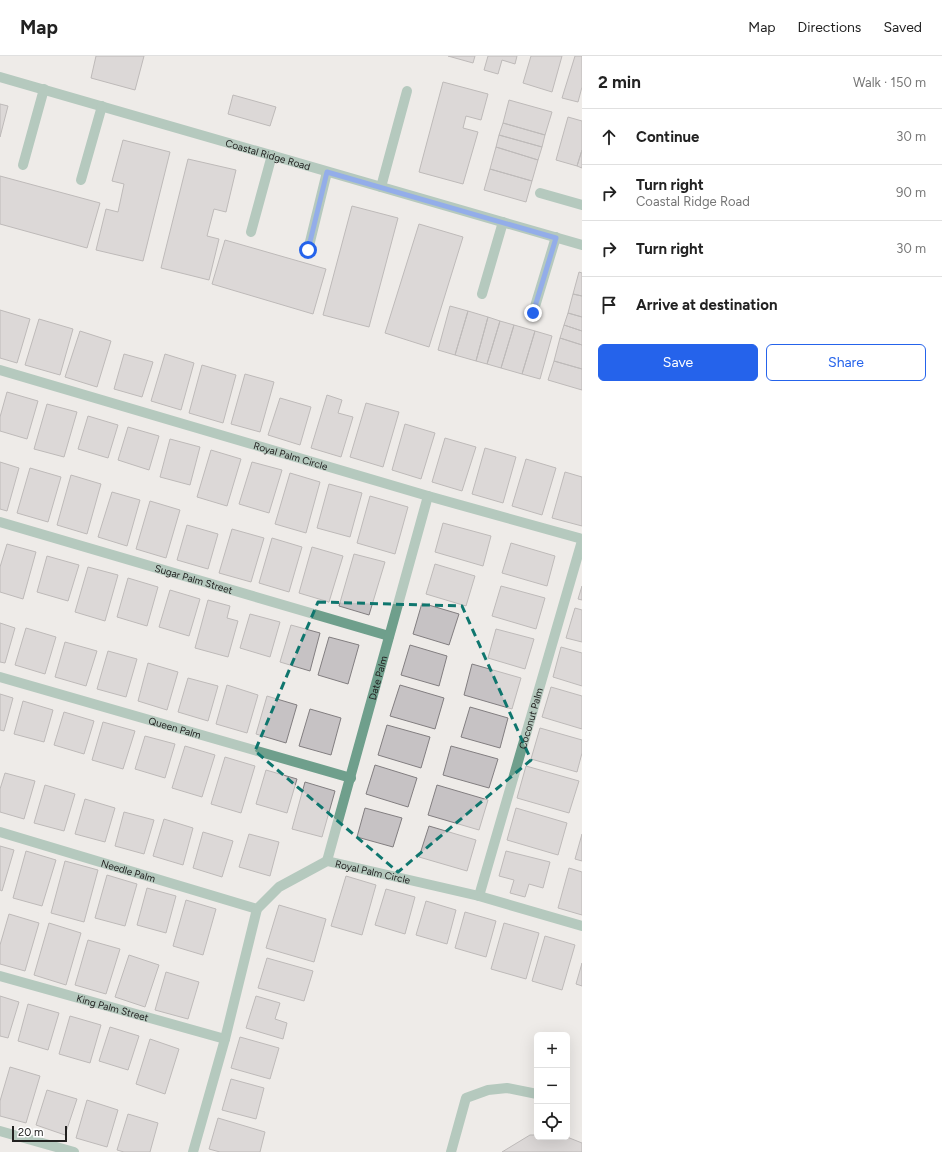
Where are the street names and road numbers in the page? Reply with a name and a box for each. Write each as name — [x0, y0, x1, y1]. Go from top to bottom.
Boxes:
street label: Coastal Ridge Road — [224, 136, 312, 173]
street label: Royal Palm Circle — [252, 438, 330, 473]
street label: Sugar Palm Street — [153, 561, 235, 596]
street label: Date Palm — [365, 654, 390, 701]
street label: Coconut Palm — [515, 686, 546, 751]
street label: Queen Palm — [147, 714, 203, 741]
street label: Needle Palm — [100, 856, 157, 885]
street label: Royal Palm Circle — [334, 857, 412, 887]
street label: King Palm Street — [75, 991, 150, 1024]

